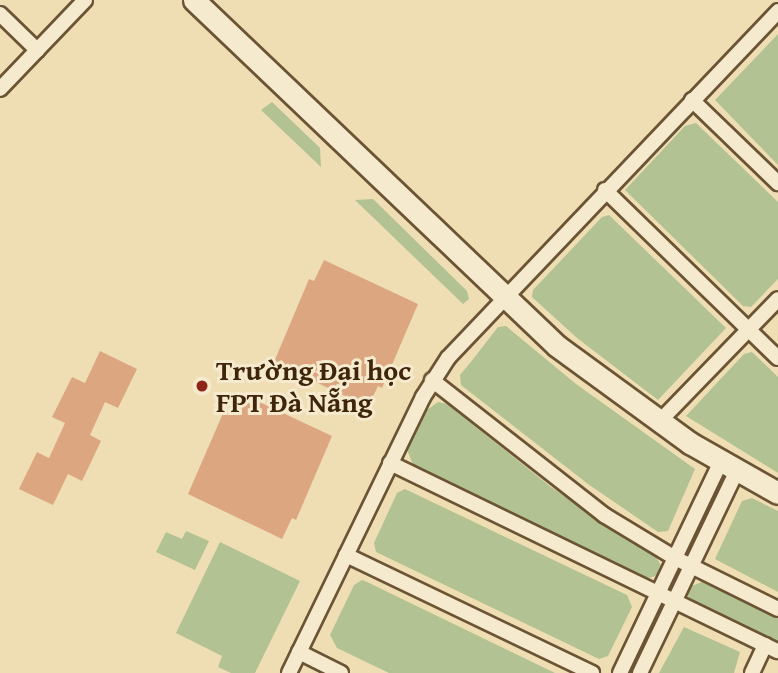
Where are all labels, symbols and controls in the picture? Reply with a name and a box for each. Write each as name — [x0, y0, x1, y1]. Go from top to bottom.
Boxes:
place label: Trường Đại học FPT Đà Nẵng — [216, 353, 411, 419]
marker: Trường Đại học FPT Đà Nẵng — [194, 378, 210, 394]

